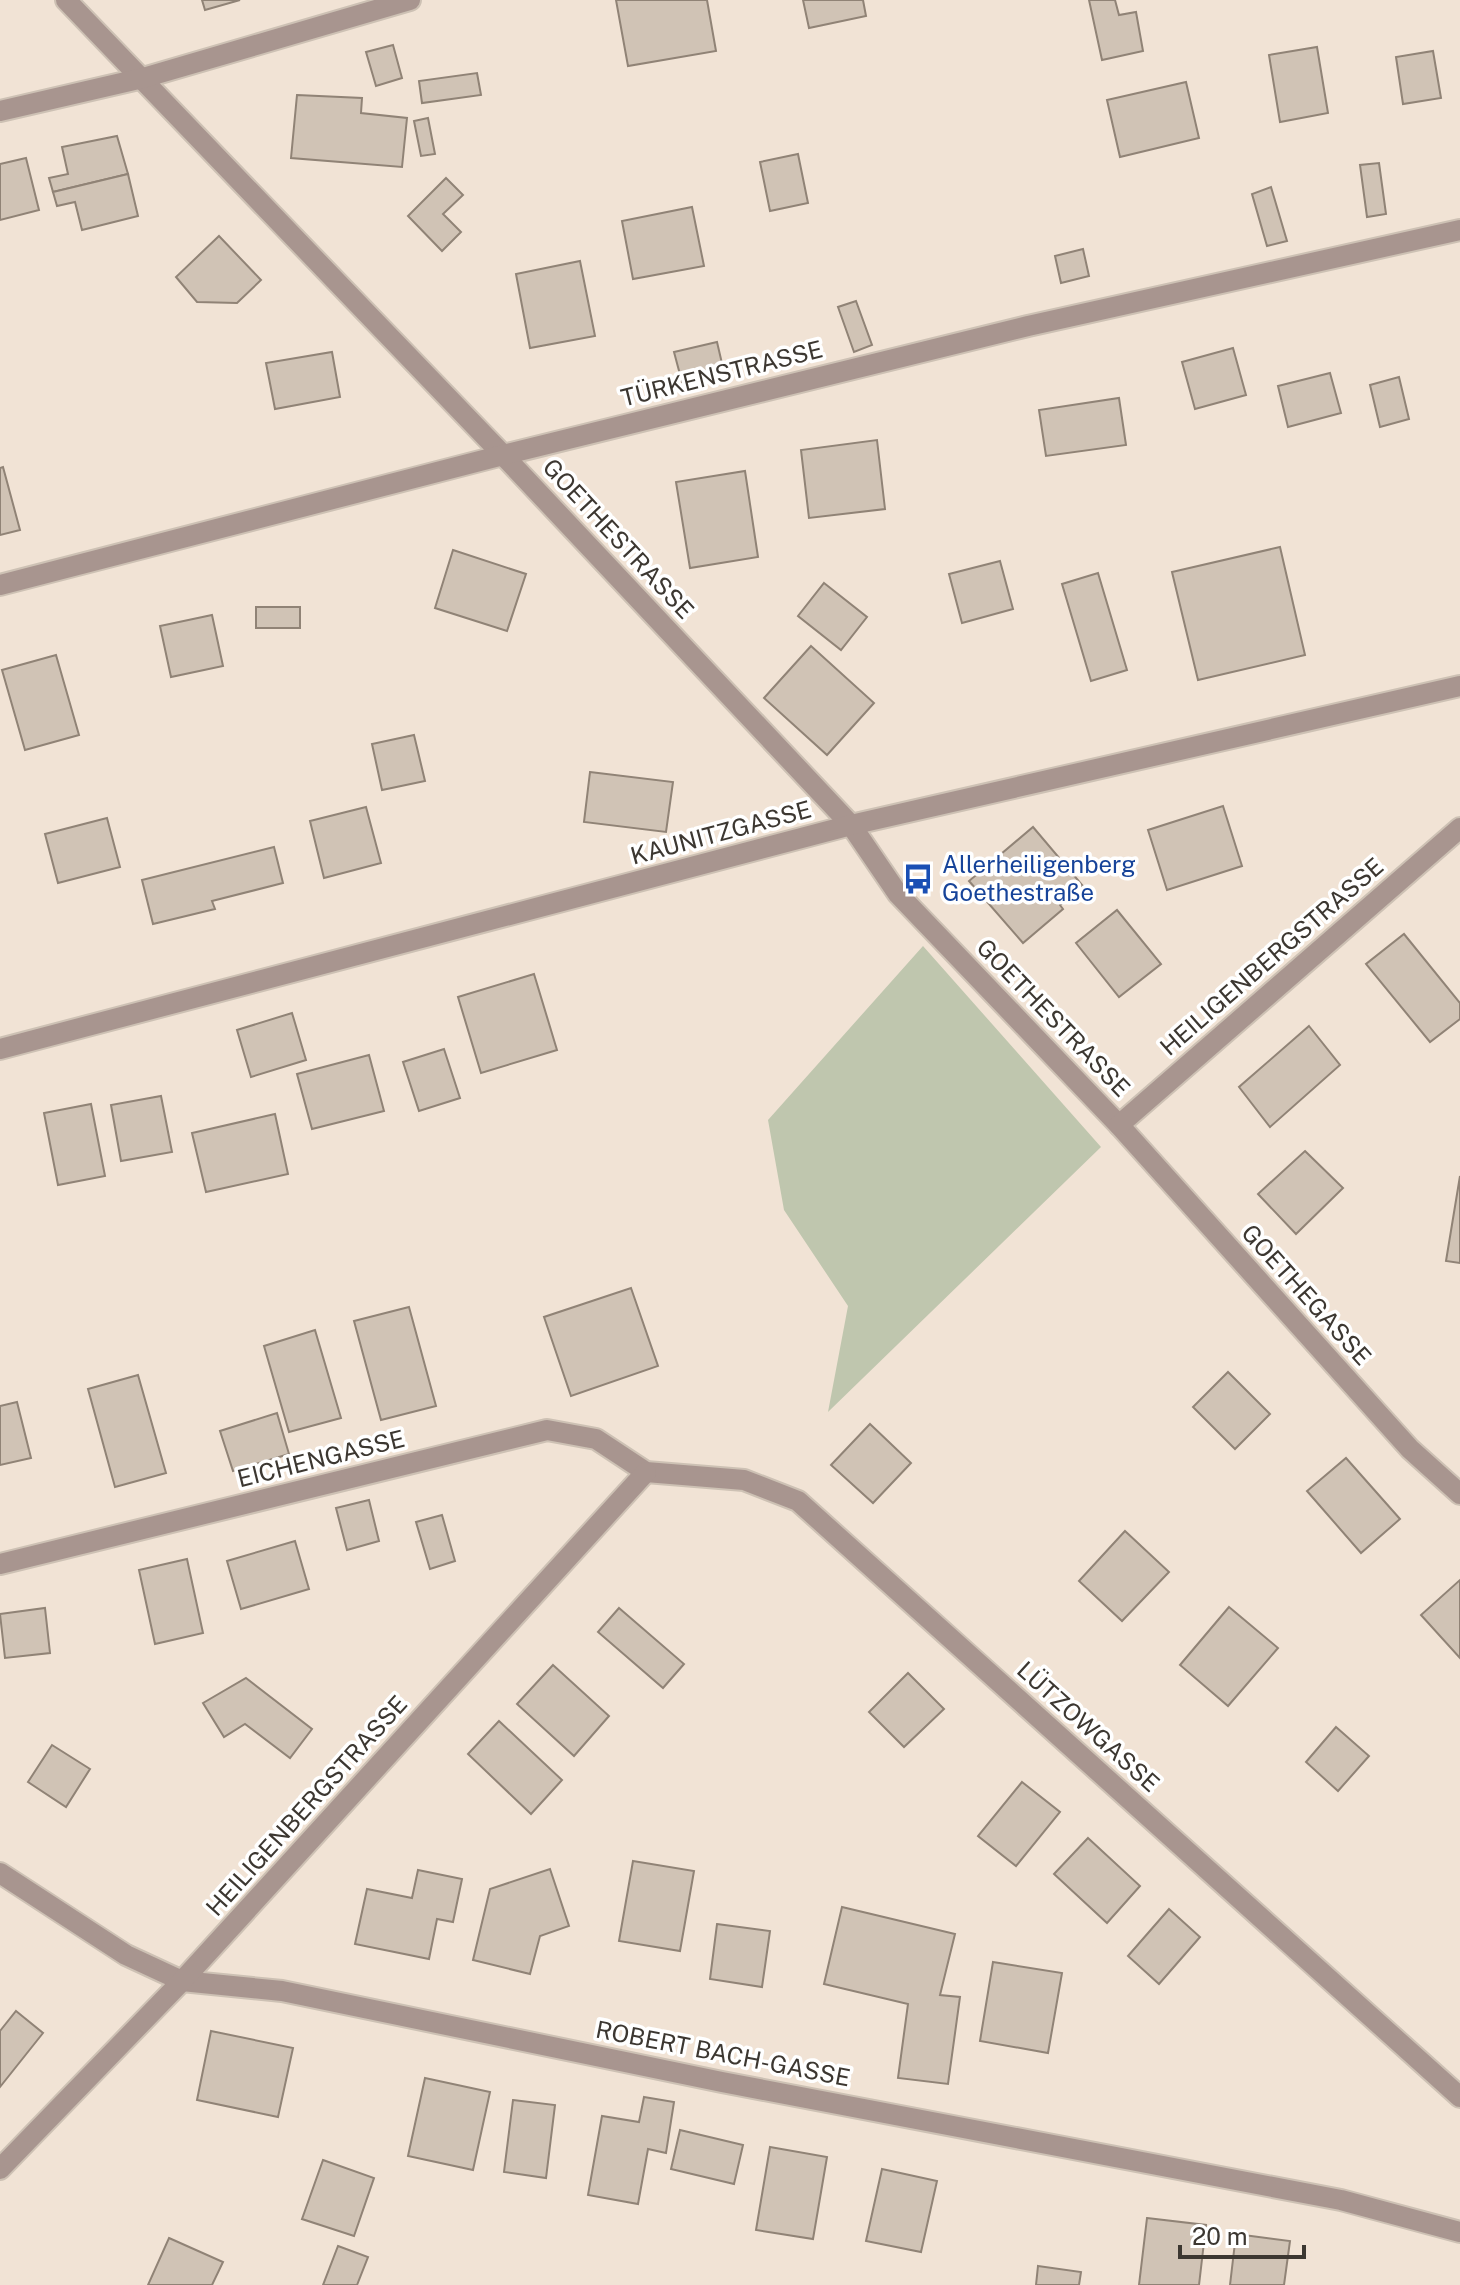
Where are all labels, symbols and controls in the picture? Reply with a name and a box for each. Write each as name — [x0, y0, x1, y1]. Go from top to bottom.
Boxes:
street label: TÜRKENSTRASSE — [618, 333, 826, 412]
street label: GOETHESTRASSE — [538, 453, 700, 624]
street label: KAUNITZGASSE — [627, 794, 814, 870]
place label: Allerheiligenberg Goethestraße — [942, 850, 1136, 906]
street label: HEILIGENBERGSTRASSE — [1154, 852, 1389, 1061]
bus stop icon: Allerheiligenberg Goethestraße — [901, 862, 935, 896]
street label: GOETHESTRASSE — [971, 933, 1136, 1102]
street label: GOETHEGASSE — [1236, 1218, 1377, 1370]
street label: EICHENGASSE — [234, 1424, 407, 1492]
street label: LÜTZOWGASSE — [1012, 1655, 1166, 1797]
street label: HEILIGENBERGSTRASSE — [200, 1690, 413, 1921]
street label: ROBERT BACH-GASSE — [594, 2015, 853, 2091]
scale bar — [1180, 2209, 1304, 2259]
text: 20 m — [1192, 2222, 1248, 2250]

